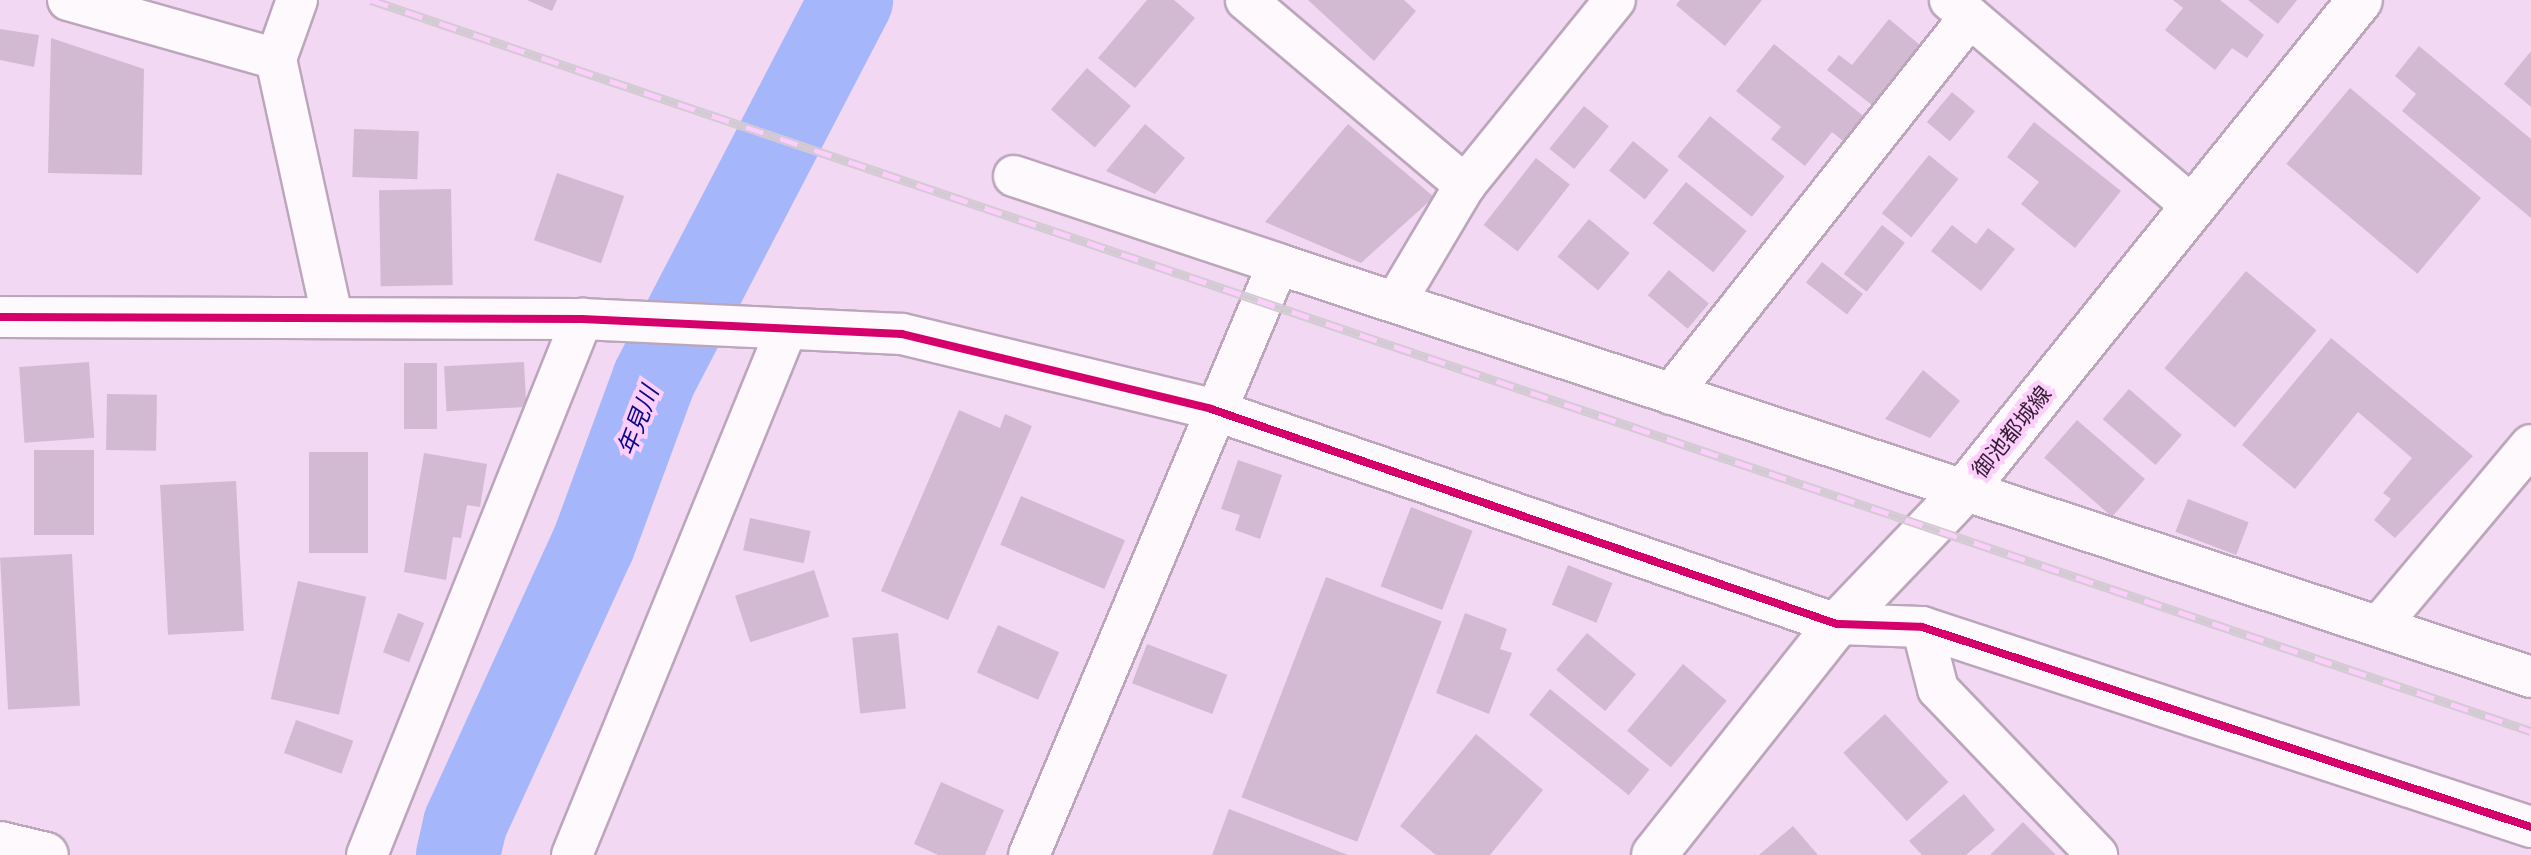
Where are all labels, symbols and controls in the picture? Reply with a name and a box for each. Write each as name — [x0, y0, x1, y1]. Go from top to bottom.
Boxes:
street label: 御池都城線 — [1967, 381, 2057, 483]
water label: 年見川 — [613, 382, 665, 460]

